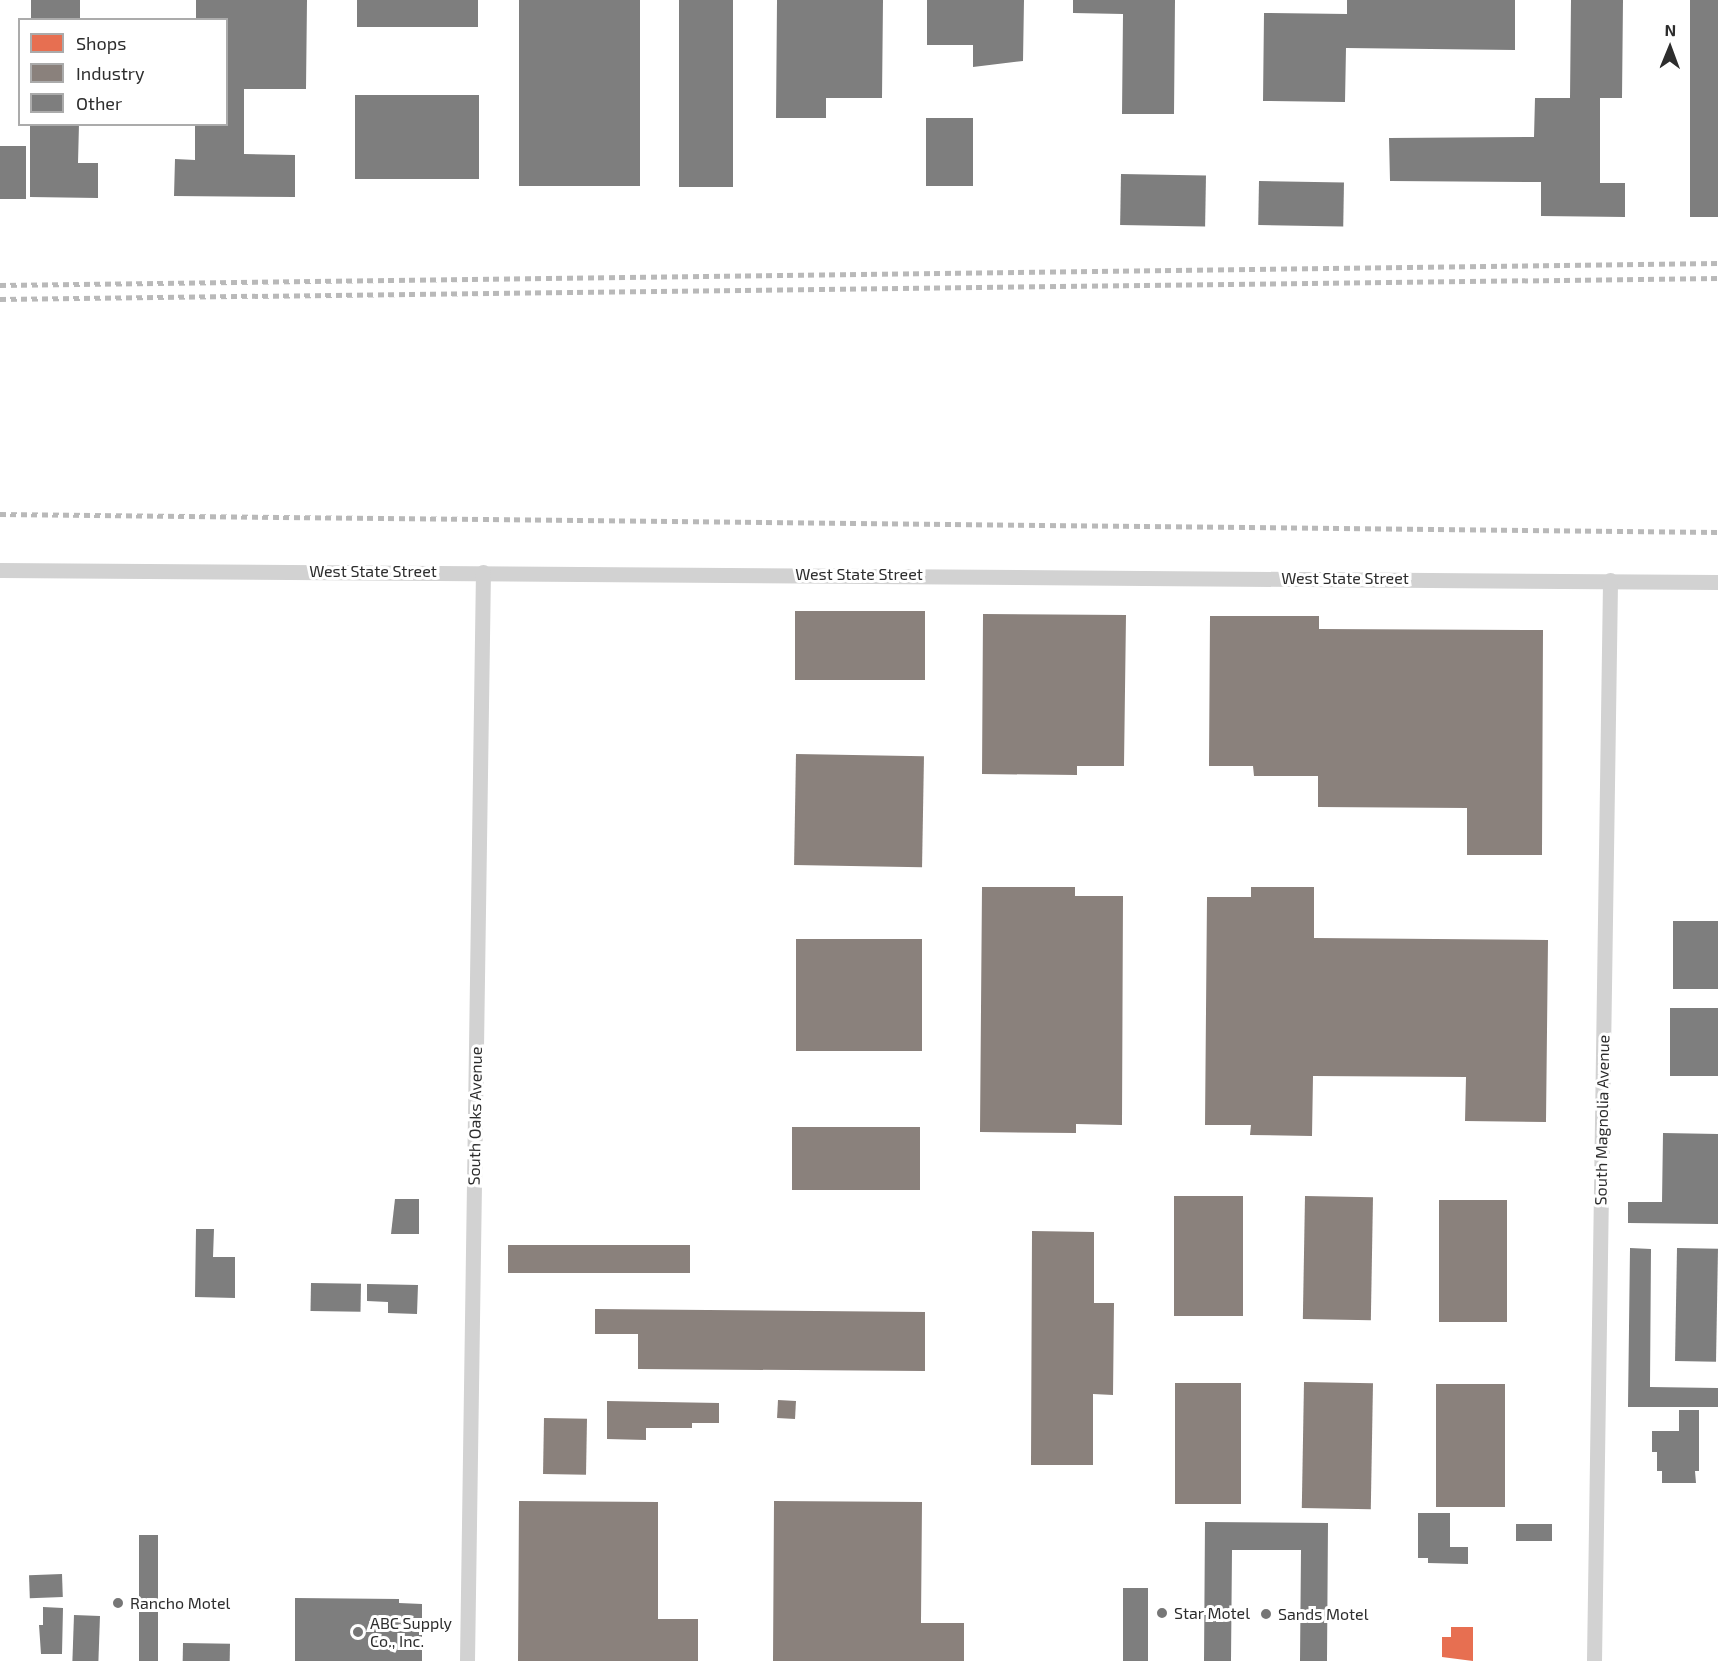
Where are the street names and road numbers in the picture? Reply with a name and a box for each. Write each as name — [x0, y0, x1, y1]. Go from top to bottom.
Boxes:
street label: West State Street — [309, 561, 437, 581]
street label: West State Street — [795, 564, 923, 584]
street label: West State Street — [1281, 568, 1409, 588]
street label: South Magnolia Avenue — [1591, 1034, 1613, 1206]
street label: South Oaks Avenue — [464, 1046, 486, 1186]

